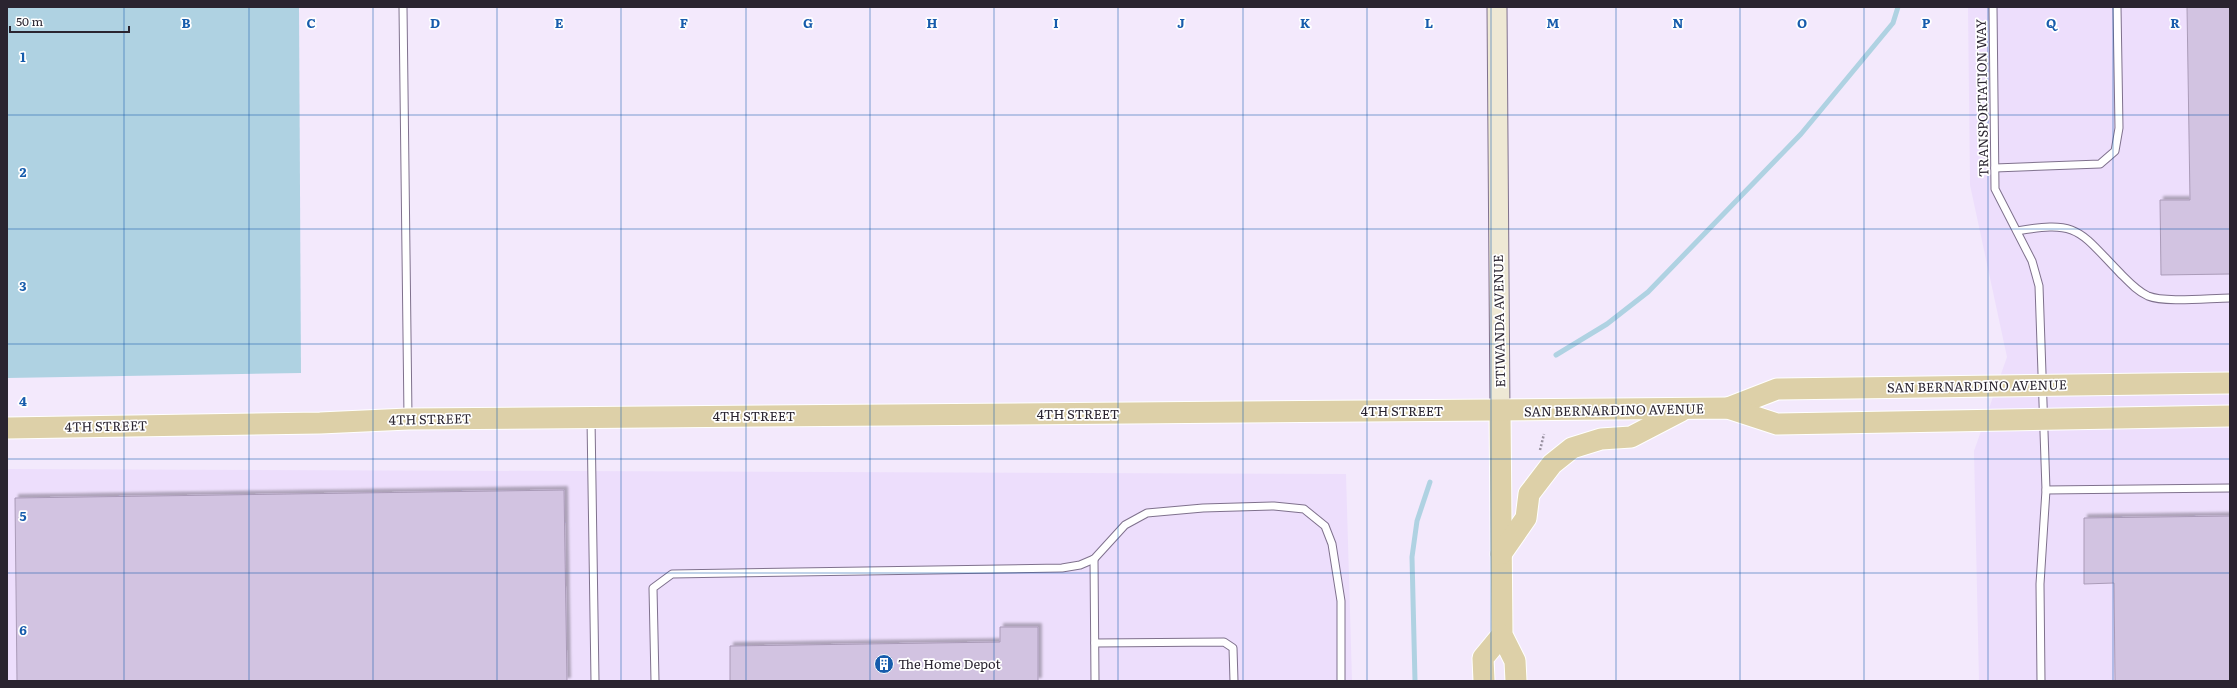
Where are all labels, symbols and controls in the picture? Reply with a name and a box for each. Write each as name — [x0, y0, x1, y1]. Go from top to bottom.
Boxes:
scale bar — [10, 8, 129, 34]
text: 50 m — [16, 12, 43, 30]
text: B — [182, 13, 191, 32]
text: C — [306, 13, 316, 32]
text: D — [430, 13, 440, 32]
text: E — [555, 13, 564, 32]
text: F — [680, 13, 688, 32]
text: G — [803, 13, 813, 32]
text: H — [927, 13, 938, 32]
text: I — [1053, 13, 1059, 32]
text: J — [1177, 13, 1185, 32]
text: K — [1300, 13, 1311, 32]
text: L — [1425, 13, 1433, 32]
text: M — [1547, 13, 1560, 32]
text: N — [1673, 13, 1684, 32]
text: O — [1797, 13, 1807, 32]
text: P — [1922, 13, 1931, 32]
text: Q — [2046, 13, 2058, 32]
text: R — [2170, 13, 2180, 32]
street label: TRANSPORTATION WAY — [1971, 18, 1992, 177]
text: 1 — [20, 47, 26, 66]
text: 2 — [20, 162, 27, 181]
street label: ETIWANDA AVENUE — [1488, 254, 1509, 388]
text: 3 — [19, 276, 27, 295]
street label: SAN BERNARDINO AVENUE — [1887, 374, 2067, 397]
text: 4 — [19, 391, 27, 410]
street label: SAN BERNARDINO AVENUE — [1524, 398, 1704, 421]
street label: 4TH STREET — [1361, 401, 1444, 420]
street label: 4TH STREET — [1037, 404, 1120, 423]
street label: 4TH STREET — [713, 406, 796, 425]
street label: 4TH STREET — [389, 408, 472, 429]
street label: 4TH STREET — [65, 415, 148, 436]
text: 5 — [19, 506, 27, 525]
text: 6 — [19, 620, 27, 639]
building icon: The Home Depot — [873, 653, 895, 675]
place label: The Home Depot — [898, 654, 1001, 673]

